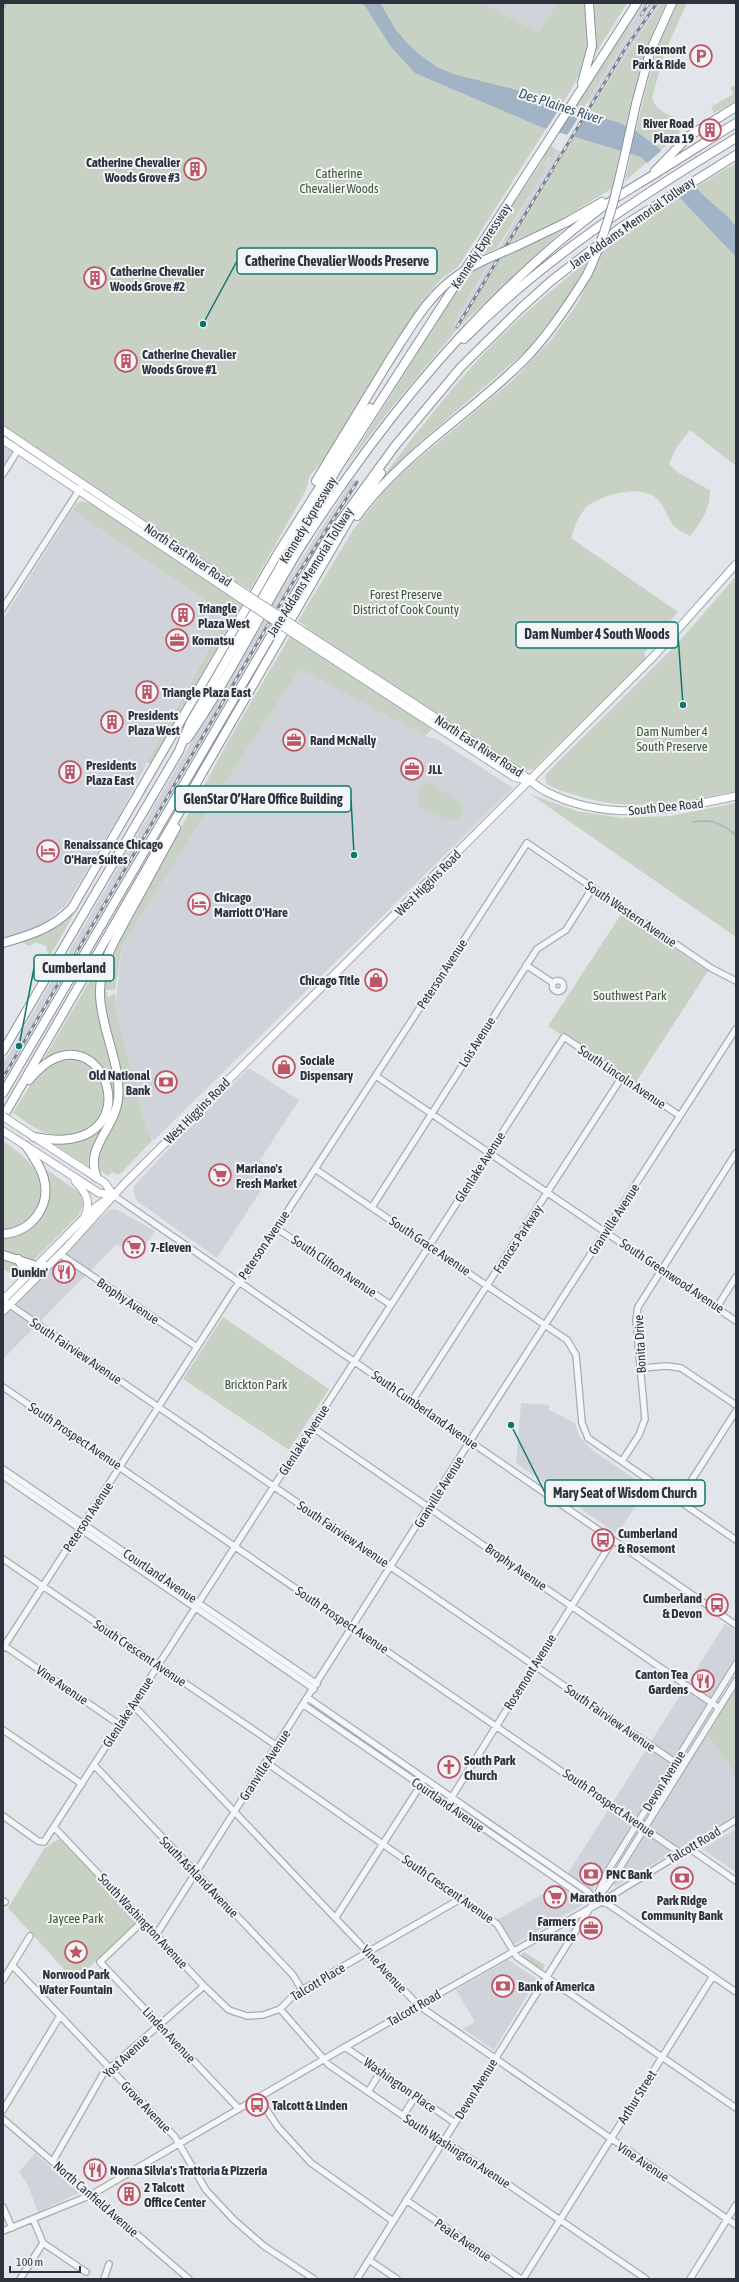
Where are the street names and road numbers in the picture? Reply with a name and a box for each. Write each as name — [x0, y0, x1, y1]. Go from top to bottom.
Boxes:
street label: Jane Addams Memorial Tollway — [566, 174, 698, 272]
street label: Kennedy Expressway — [448, 200, 515, 291]
street label: Kennedy Expressway — [276, 473, 340, 566]
street label: Jane Addams Memorial Tollway — [264, 504, 356, 639]
street label: North East River Road — [141, 520, 235, 590]
street label: North East River Road — [432, 712, 526, 780]
street label: South Dee Road — [628, 796, 704, 818]
street label: West Higgins Road — [392, 847, 464, 919]
street label: South Western Avenue — [583, 878, 679, 950]
street label: Peterson Avenue — [414, 936, 470, 1012]
street label: Lois Avenue — [456, 1014, 498, 1070]
street label: South Lincoln Avenue — [575, 1042, 669, 1112]
street label: West Higgins Road — [161, 1075, 233, 1147]
street label: Glenlake Avenue — [452, 1129, 508, 1205]
street label: Granville Avenue — [585, 1181, 643, 1257]
street label: Frances Parkway — [490, 1201, 546, 1276]
street label: Peterson Avenue — [235, 1207, 293, 1282]
street label: South Grace Avenue — [387, 1213, 474, 1279]
street label: South Clifton Avenue — [289, 1232, 379, 1300]
street label: South Greenwood Avenue — [617, 1236, 727, 1316]
street label: Brophy Avenue — [94, 1275, 162, 1327]
street label: Bonita Drive — [631, 1314, 649, 1374]
street label: South Fairview Avenue — [27, 1315, 125, 1387]
street label: South Cumberland Avenue — [369, 1367, 481, 1453]
street label: South Prospect Avenue — [26, 1399, 124, 1473]
street label: Glenlake Avenue — [276, 1402, 332, 1478]
street label: Granville Avenue — [411, 1453, 467, 1531]
street label: Peterson Avenue — [60, 1479, 116, 1555]
street label: South Fairview Avenue — [294, 1498, 392, 1570]
street label: Brophy Avenue — [482, 1540, 550, 1594]
street label: Courtland Avenue — [120, 1546, 200, 1606]
street label: South Prospect Avenue — [293, 1583, 391, 1657]
street label: South Crescent Avenue — [91, 1616, 189, 1690]
street label: Rosemont Avenue — [501, 1631, 559, 1713]
street label: Vine Avenue — [33, 1662, 91, 1708]
street label: Glenlake Avenue — [100, 1674, 156, 1750]
street label: South Fairview Avenue — [562, 1681, 658, 1755]
street label: Granville Avenue — [236, 1727, 294, 1803]
street label: Devon Avenue — [639, 1748, 689, 1814]
street label: South Prospect Avenue — [560, 1766, 658, 1840]
street label: Courtland Avenue — [409, 1774, 487, 1836]
street label: Talcott Road — [665, 1823, 723, 1867]
street label: South Ashland Avenue — [157, 1833, 242, 1921]
street label: South Crescent Avenue — [399, 1852, 497, 1926]
street label: South Washington Avenue — [95, 1870, 191, 1972]
street label: Vine Avenue — [358, 1942, 410, 1996]
street label: Talcott Place — [288, 1960, 348, 2004]
street label: Talcott Road — [385, 1987, 443, 2029]
street label: Linden Avenue — [139, 2004, 199, 2066]
street label: Yost Avenue — [100, 2031, 152, 2081]
street label: Washington Place — [361, 2054, 439, 2116]
street label: Devon Avenue — [451, 2056, 501, 2122]
street label: Arthur Street — [615, 2067, 660, 2127]
street label: Grove Avenue — [118, 2078, 174, 2136]
street label: South Washington Avenue — [401, 2111, 513, 2191]
street label: Vine Avenue — [614, 2139, 672, 2185]
street label: North Canfield Avenue — [51, 2158, 141, 2240]
street label: Peale Avenue — [432, 2216, 494, 2264]

